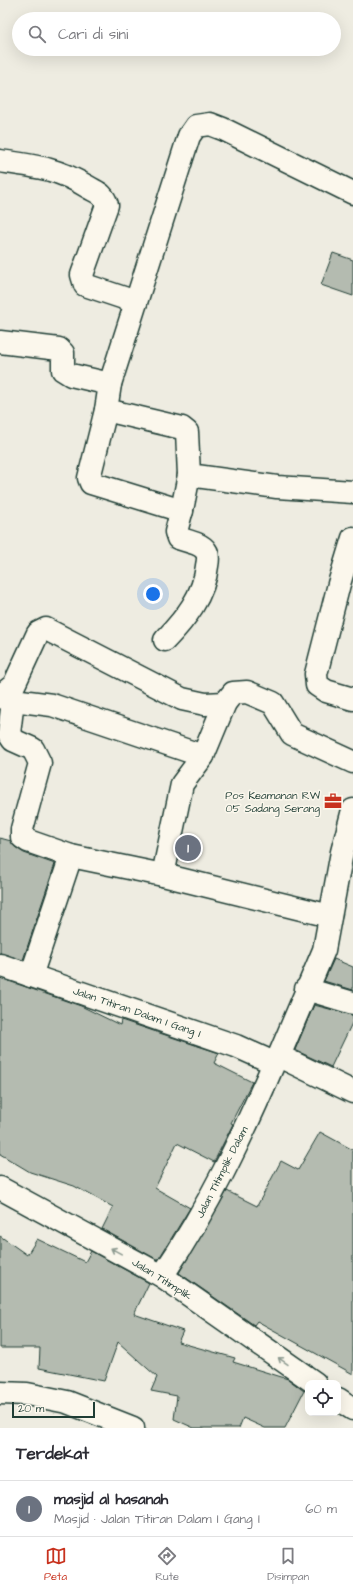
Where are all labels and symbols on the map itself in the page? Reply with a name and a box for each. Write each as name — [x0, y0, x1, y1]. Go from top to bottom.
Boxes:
your location — [143, 584, 163, 604]
place label: Pos Keamanan RW 05 Sadang Serang — [225, 788, 321, 817]
office icon: Pos Keamanan RW 05 Sadang Serang — [323, 791, 343, 811]
pin: 1 — [175, 833, 201, 863]
street label: Jalan Titiran Dalam I Gang I — [71, 983, 203, 1042]
street label: Jalan Titimplik Dalam — [192, 1123, 252, 1220]
one-way arrow — [110, 1247, 122, 1255]
street label: Jalan Titimplik — [129, 1255, 195, 1304]
one-way arrow — [278, 1357, 289, 1365]
scale bar — [12, 1400, 95, 1419]

